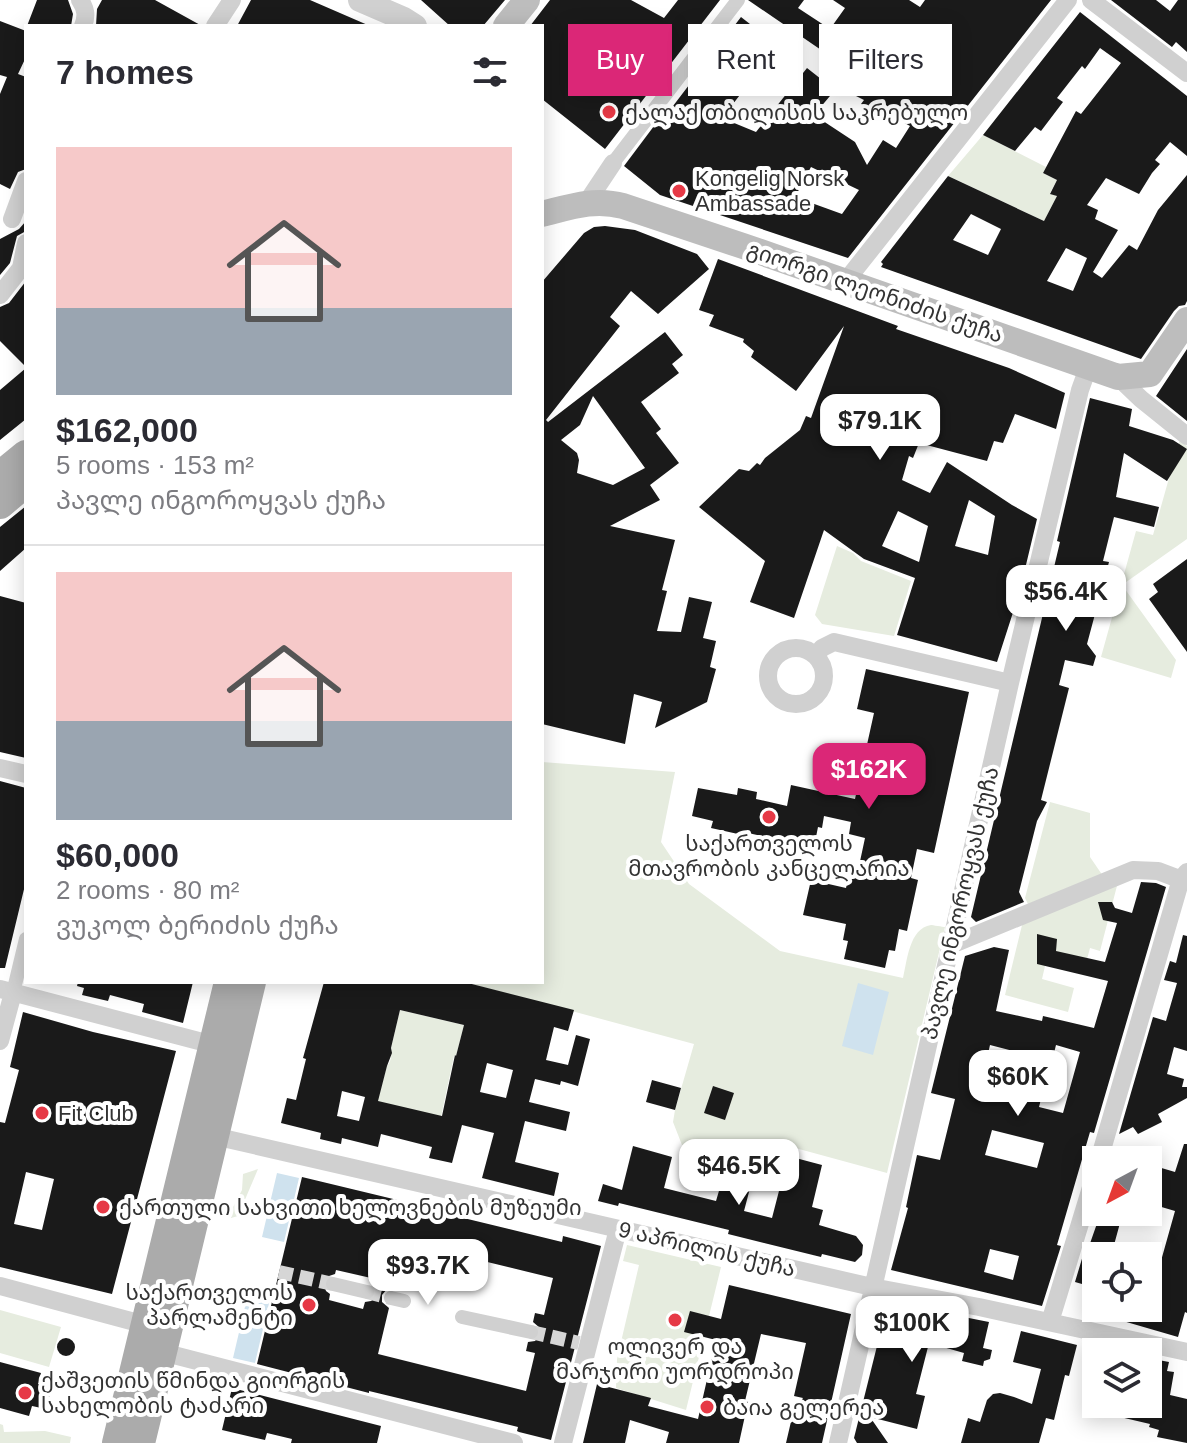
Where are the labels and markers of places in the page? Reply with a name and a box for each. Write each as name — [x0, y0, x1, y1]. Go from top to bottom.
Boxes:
place label: ქალაქ თბილისის საკრებულო — [625, 100, 968, 126]
marker: ქალაქ თბილისის საკრებულო — [600, 103, 618, 121]
place label: Kongelig Norsk Ambassade — [695, 166, 845, 216]
marker: Kongelig Norsk Ambassade — [670, 182, 688, 200]
pin: $79.1K — [815, 394, 945, 462]
pin: $56.4K — [1001, 565, 1131, 633]
pin: $162K — [813, 743, 925, 811]
marker: საქართველოს მთავრობის კანცელარია — [760, 808, 778, 826]
place label: საქართველოს მთავრობის კანცელარია — [628, 831, 910, 882]
pin: $60K — [971, 1050, 1065, 1118]
place label: Fit Club — [58, 1101, 134, 1126]
marker: Fit Club — [33, 1104, 51, 1122]
pin: $46.5K — [674, 1139, 804, 1207]
place label: ქართული სახვითი ხელოვნების მუზეუმი — [119, 1195, 582, 1221]
marker: ქართული სახვითი ხელოვნების მუზეუმი — [94, 1198, 112, 1216]
pin: $93.7K — [363, 1239, 493, 1307]
place label: საქართველოს პარლამენტი — [126, 1280, 293, 1331]
marker: საქართველოს პარლამენტი — [300, 1296, 318, 1314]
pin: $100K — [856, 1296, 968, 1364]
marker: ოლივერ და მარჯორი უორდროპი — [666, 1311, 684, 1329]
place label: ოლივერ და მარჯორი უორდროპი — [556, 1334, 794, 1385]
place label: ქაშვეთის წმინდა გიორგის სახელობის ტაძარი — [41, 1368, 345, 1419]
marker: ქაშვეთის წმინდა გიორგის სახელობის ტაძარი — [16, 1384, 34, 1402]
place label: ბაია გელერეა — [723, 1395, 884, 1421]
marker: ბაია გელერეა — [698, 1398, 716, 1416]

